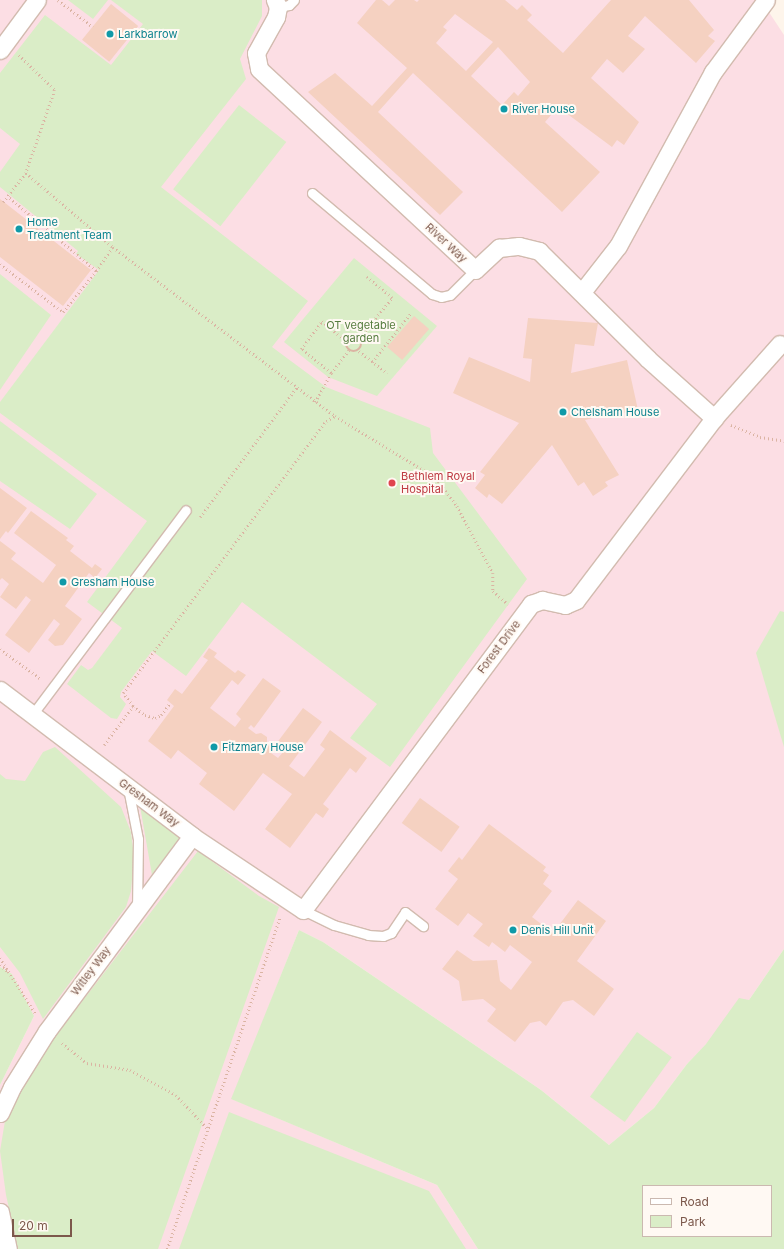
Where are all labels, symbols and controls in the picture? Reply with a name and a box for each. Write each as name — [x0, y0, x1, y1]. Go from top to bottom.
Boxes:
place label: Larkbarrow — [118, 27, 177, 41]
marker: Larkbarrow — [105, 29, 115, 39]
place label: River House — [512, 102, 575, 116]
marker: River House — [499, 104, 509, 114]
place label: Home Treatment Team — [27, 216, 112, 242]
street label: River Way — [423, 220, 469, 266]
marker: Home Treatment Team — [14, 224, 24, 234]
park label: OT vegetable garden — [326, 319, 396, 345]
place label: Chelsham House — [571, 405, 659, 419]
marker: Chelsham House — [558, 407, 568, 417]
place label: Bethlem Royal Hospital — [401, 470, 475, 496]
marker: Bethlem Royal Hospital — [386, 477, 398, 489]
place label: Gresham House — [71, 575, 154, 589]
marker: Gresham House — [58, 577, 68, 587]
street label: Forest Drive — [475, 618, 523, 676]
place label: Fitzmary House — [222, 740, 304, 754]
marker: Fitzmary House — [209, 742, 219, 752]
street label: Gresham Way — [116, 776, 182, 830]
place label: Denis Hill Unit — [521, 923, 594, 937]
marker: Denis Hill Unit — [508, 925, 518, 935]
street label: Witley Way — [68, 944, 114, 998]
legend — [642, 1185, 772, 1237]
text: Road — [680, 1194, 709, 1209]
scale bar — [14, 1211, 74, 1237]
text: Park — [680, 1214, 706, 1229]
text: 20 m — [19, 1218, 48, 1233]

